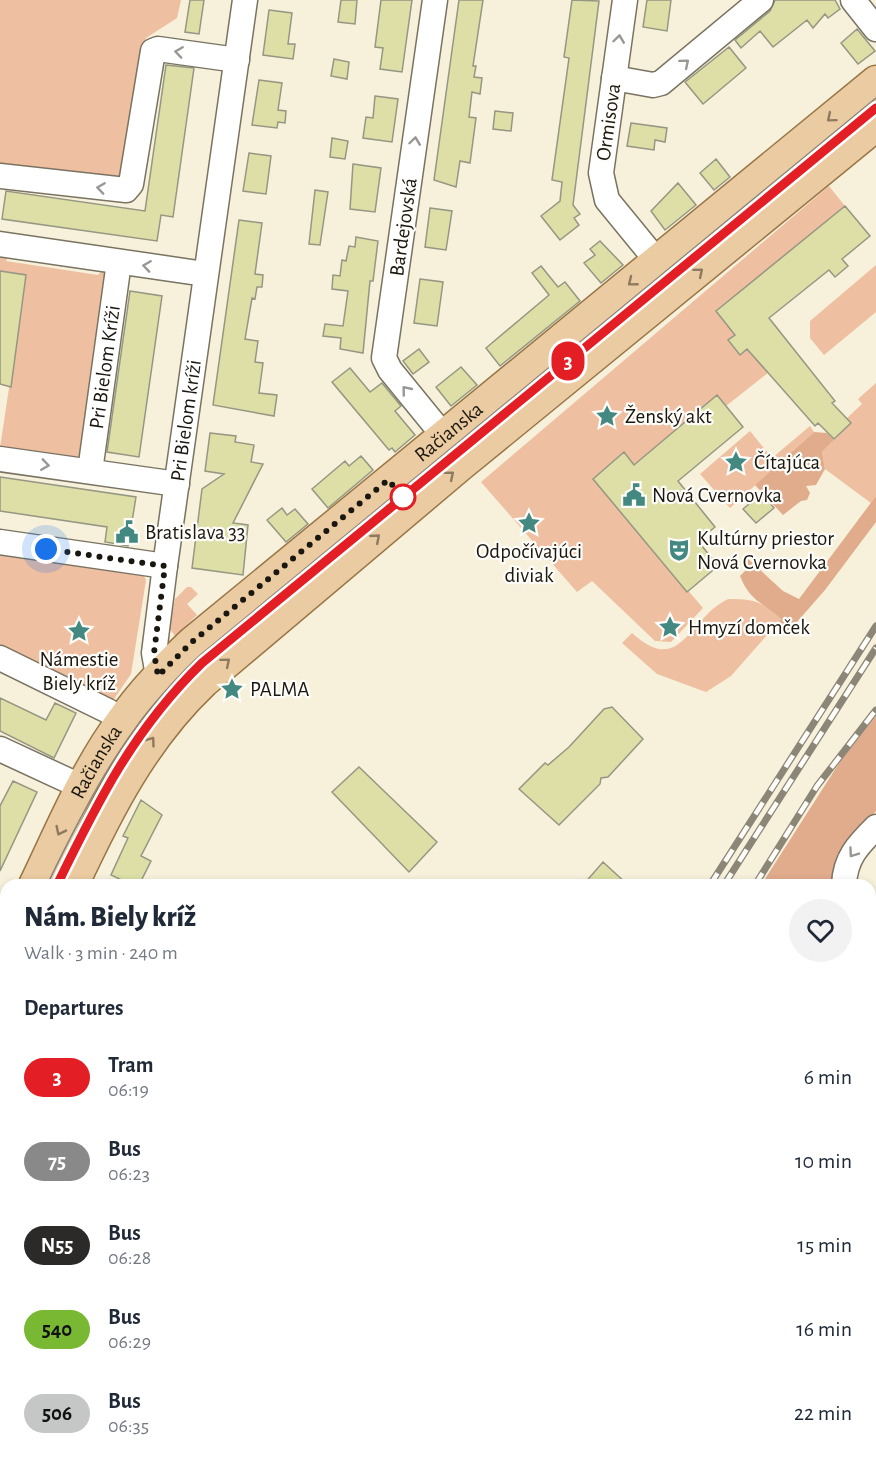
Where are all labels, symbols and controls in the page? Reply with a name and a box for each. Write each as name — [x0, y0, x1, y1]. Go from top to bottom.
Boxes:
one-way arrow — [613, 34, 625, 44]
one-way arrow — [174, 47, 184, 59]
one-way arrow — [678, 59, 689, 70]
street label: Ormisova — [593, 82, 624, 162]
one-way arrow — [827, 111, 838, 122]
one-way arrow — [409, 137, 421, 146]
street label: Bardejovská — [386, 176, 421, 278]
one-way arrow — [96, 183, 106, 195]
one-way arrow — [143, 260, 152, 272]
one-way arrow — [692, 268, 703, 279]
one-way arrow — [628, 275, 639, 286]
street label: Pri Bielom Kríži — [86, 304, 124, 430]
line badge: 3 — [548, 342, 588, 380]
text: 3 — [563, 351, 573, 372]
street label: Pri Bielom kríži — [167, 358, 205, 483]
one-way arrow — [403, 386, 414, 397]
street label: Račianska — [411, 398, 487, 466]
place icon: Ženský akt — [594, 403, 620, 429]
place label: Ženský akt — [625, 404, 712, 427]
place icon: Čítajúca — [723, 449, 749, 475]
place label: Čítajúca — [754, 450, 821, 473]
one-way arrow — [40, 458, 50, 471]
one-way arrow — [443, 471, 454, 482]
public building icon: Nová Cvernovka — [621, 482, 647, 508]
unlabelled marker — [390, 484, 416, 510]
place label: Nová Cvernovka — [652, 485, 782, 506]
place icon: Odpočívajúci diviak — [516, 510, 542, 536]
public building icon: Bratislava 33 — [114, 519, 140, 545]
place label: Bratislava 33 — [145, 522, 246, 543]
place label: Kultúrny priestor Nová Cvernovka — [697, 528, 834, 573]
your location — [31, 534, 61, 564]
one-way arrow — [369, 534, 380, 545]
theatre icon: Kultúrny priestor Nová Cvernovka — [666, 537, 692, 563]
place label: Odpočívajúci diviak — [476, 541, 582, 586]
place icon: Hmyzí domček — [657, 614, 683, 640]
place label: Hmyzí domček — [688, 617, 810, 638]
place icon: Námestie Biely kríž — [66, 618, 92, 644]
place label: Námestie Biely kríž — [39, 649, 119, 694]
one-way arrow — [219, 659, 230, 670]
place icon: PALMA — [219, 676, 245, 702]
place label: PALMA — [250, 679, 309, 700]
street label: Račianska — [67, 721, 126, 802]
one-way arrow — [143, 736, 154, 747]
one-way arrow — [56, 825, 67, 836]
one-way arrow — [849, 846, 860, 857]
button: heart — [789, 899, 852, 962]
text: Nám. Biely kríž — [24, 904, 196, 932]
text: Walk · 3 min · 240 m — [24, 943, 178, 963]
text: Departures — [24, 997, 124, 1019]
text: Tram — [108, 1054, 153, 1076]
text: 6 min — [804, 1066, 852, 1088]
text: 3 — [52, 1067, 62, 1088]
text: 06:19 — [108, 1080, 149, 1100]
text: Bus — [108, 1138, 141, 1160]
text: 10 min — [795, 1150, 852, 1172]
text: 75 — [48, 1151, 66, 1172]
text: 06:23 — [108, 1164, 150, 1184]
text: Bus — [108, 1222, 141, 1244]
text: 15 min — [797, 1234, 852, 1256]
text: N55 — [41, 1235, 73, 1256]
text: 06:28 — [108, 1248, 151, 1268]
text: Bus — [108, 1306, 141, 1328]
text: 16 min — [796, 1318, 852, 1340]
text: 540 — [42, 1319, 72, 1340]
text: 06:29 — [108, 1332, 151, 1352]
text: Bus — [108, 1390, 141, 1412]
text: 22 min — [794, 1402, 852, 1424]
text: 506 — [42, 1403, 72, 1424]
text: 06:35 — [108, 1416, 149, 1436]

